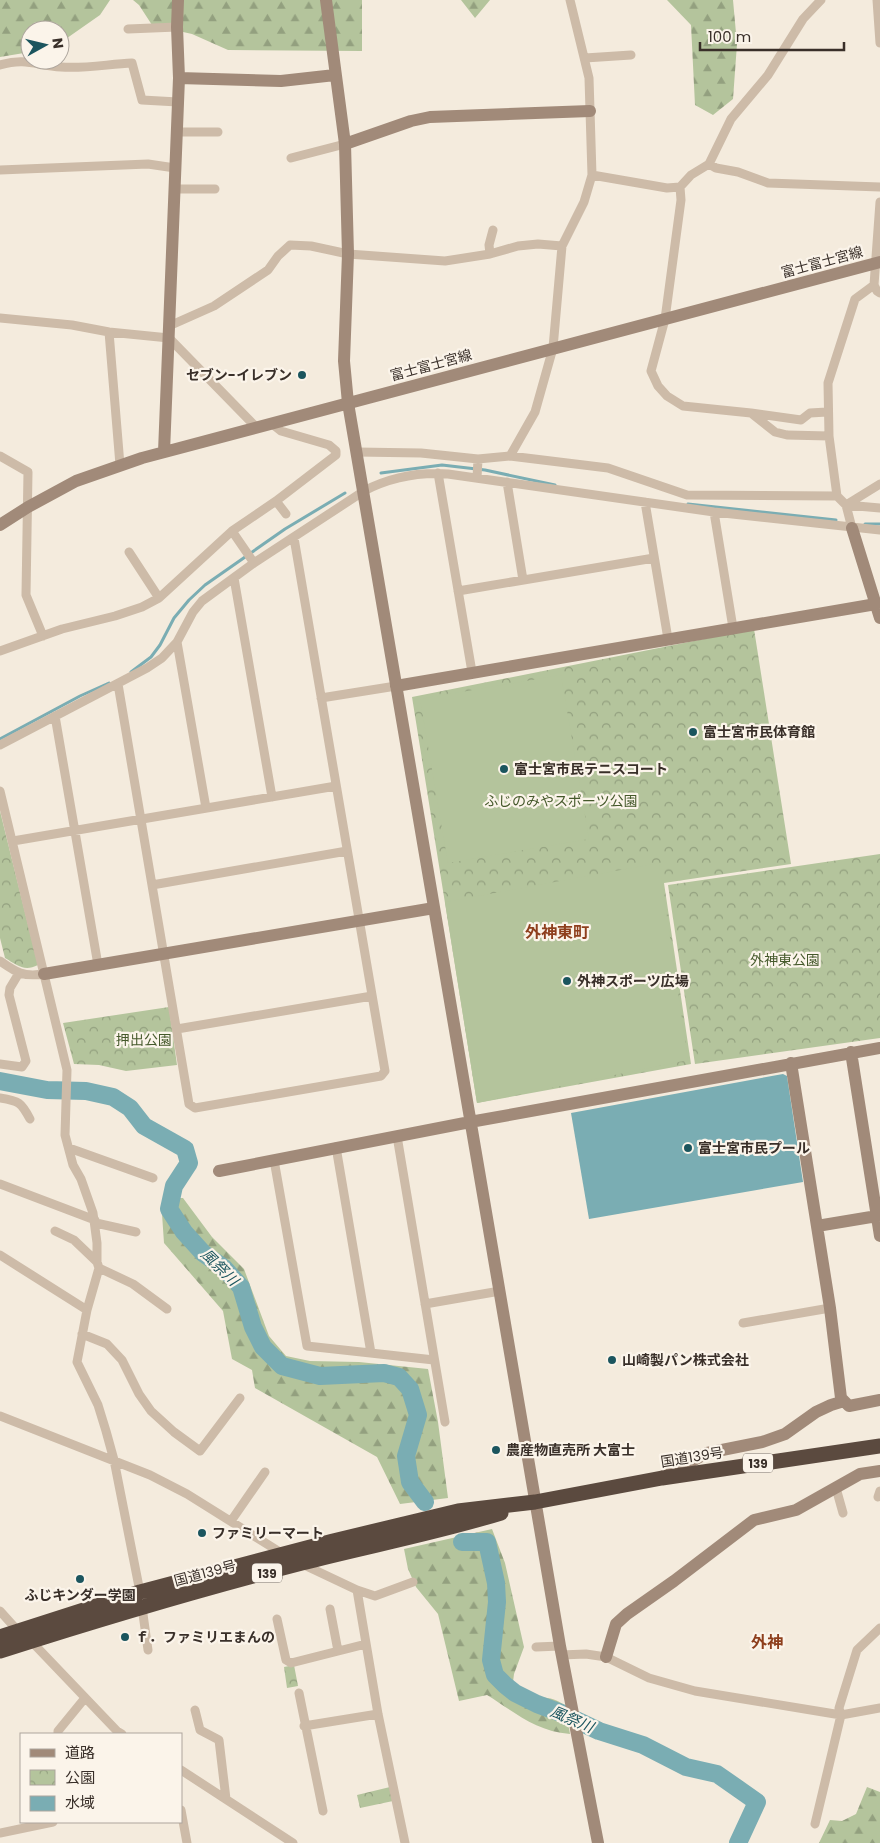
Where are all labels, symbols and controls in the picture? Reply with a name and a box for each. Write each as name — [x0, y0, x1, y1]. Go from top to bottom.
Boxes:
north arrow — [20, 20, 70, 70]
scale bar — [700, 20, 844, 52]
text: 100 m — [708, 26, 751, 47]
text: N — [47, 37, 69, 50]
street label: 富士富士宮線 — [779, 241, 865, 283]
street label: 富士富士宮線 — [388, 344, 474, 386]
place label: セブン-イレブン — [186, 365, 292, 385]
marker: セブン-イレブン — [296, 369, 308, 381]
place label: 富士宮市民体育館 — [703, 722, 815, 742]
marker: 富士宮市民体育館 — [687, 726, 699, 738]
place label: 富士宮市民テニスコート — [514, 759, 668, 779]
marker: 富士宮市民テニスコート — [498, 763, 510, 775]
park label: ふじのみやスポーツ公園 — [484, 791, 638, 811]
district label: 外神東町 — [525, 921, 589, 944]
park label: 外神東公園 — [750, 950, 820, 970]
place label: 外神スポーツ広場 — [577, 971, 689, 991]
marker: 外神スポーツ広場 — [561, 975, 573, 987]
park label: 押出公園 — [116, 1030, 172, 1050]
place label: 富士宮市民プール — [698, 1138, 810, 1158]
marker: 富士宮市民プール — [682, 1142, 694, 1154]
water label: 風祭川 — [197, 1244, 245, 1292]
place label: 山崎製パン株式会社 — [622, 1350, 749, 1370]
marker: 山崎製パン株式会社 — [606, 1354, 618, 1366]
place label: 農産物直売所 大富士 — [506, 1440, 635, 1460]
street label: 国道139号 — [659, 1442, 725, 1472]
marker: 農産物直売所 大富士 — [490, 1444, 502, 1456]
road number: 139 — [743, 1454, 773, 1472]
place label: ファミリーマート — [212, 1523, 324, 1543]
marker: ファミリーマート — [196, 1527, 208, 1539]
street label: 国道139号 — [172, 1555, 238, 1591]
road number: 139 — [252, 1564, 282, 1582]
marker: ふじキンダー学園 — [74, 1573, 86, 1585]
place label: ふじキンダー学園 — [24, 1585, 136, 1605]
place label: ｆ．ファミリエまんの — [135, 1627, 275, 1647]
marker: ｆ．ファミリエまんの — [119, 1631, 131, 1643]
district label: 外神 — [751, 1631, 783, 1654]
water label: 風祭川 — [547, 1701, 599, 1738]
legend — [20, 1733, 182, 1823]
text: 道路 — [65, 1742, 95, 1763]
text: 公園 — [65, 1767, 95, 1788]
text: 水域 — [65, 1792, 95, 1813]

